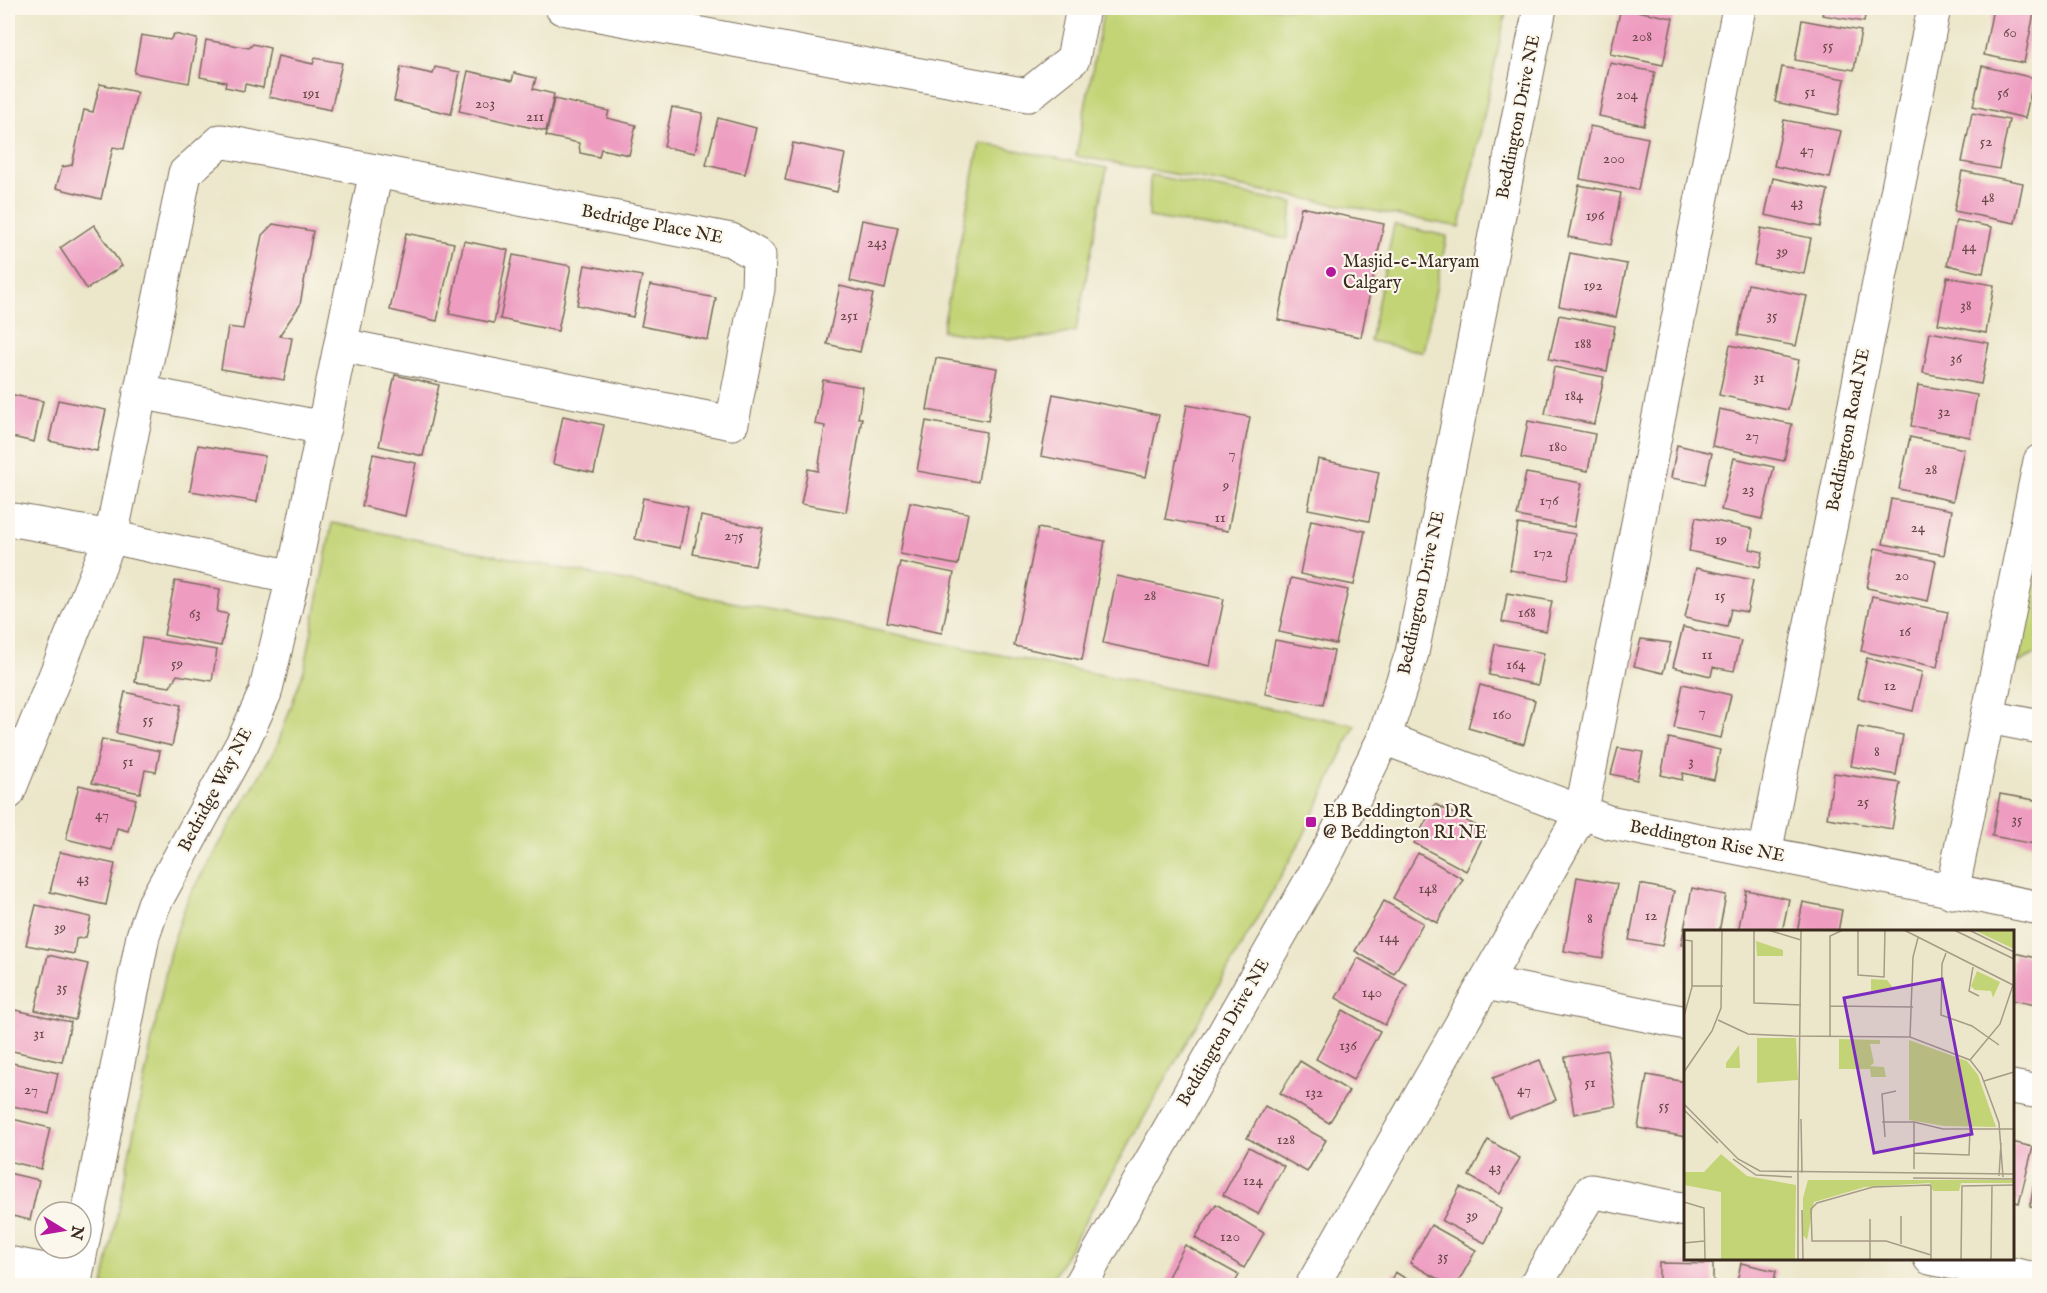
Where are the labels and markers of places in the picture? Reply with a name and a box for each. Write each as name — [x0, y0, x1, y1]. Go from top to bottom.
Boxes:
place label: Masjid-e-Maryam Calgary — [1343, 251, 1479, 295]
marker: Masjid-e-Maryam Calgary — [1324, 265, 1338, 279]
place label: EB Beddington DR @ Beddington RI NE — [1323, 801, 1487, 845]
marker: EB Beddington DR @ Beddington RI NE — [1304, 815, 1318, 829]

